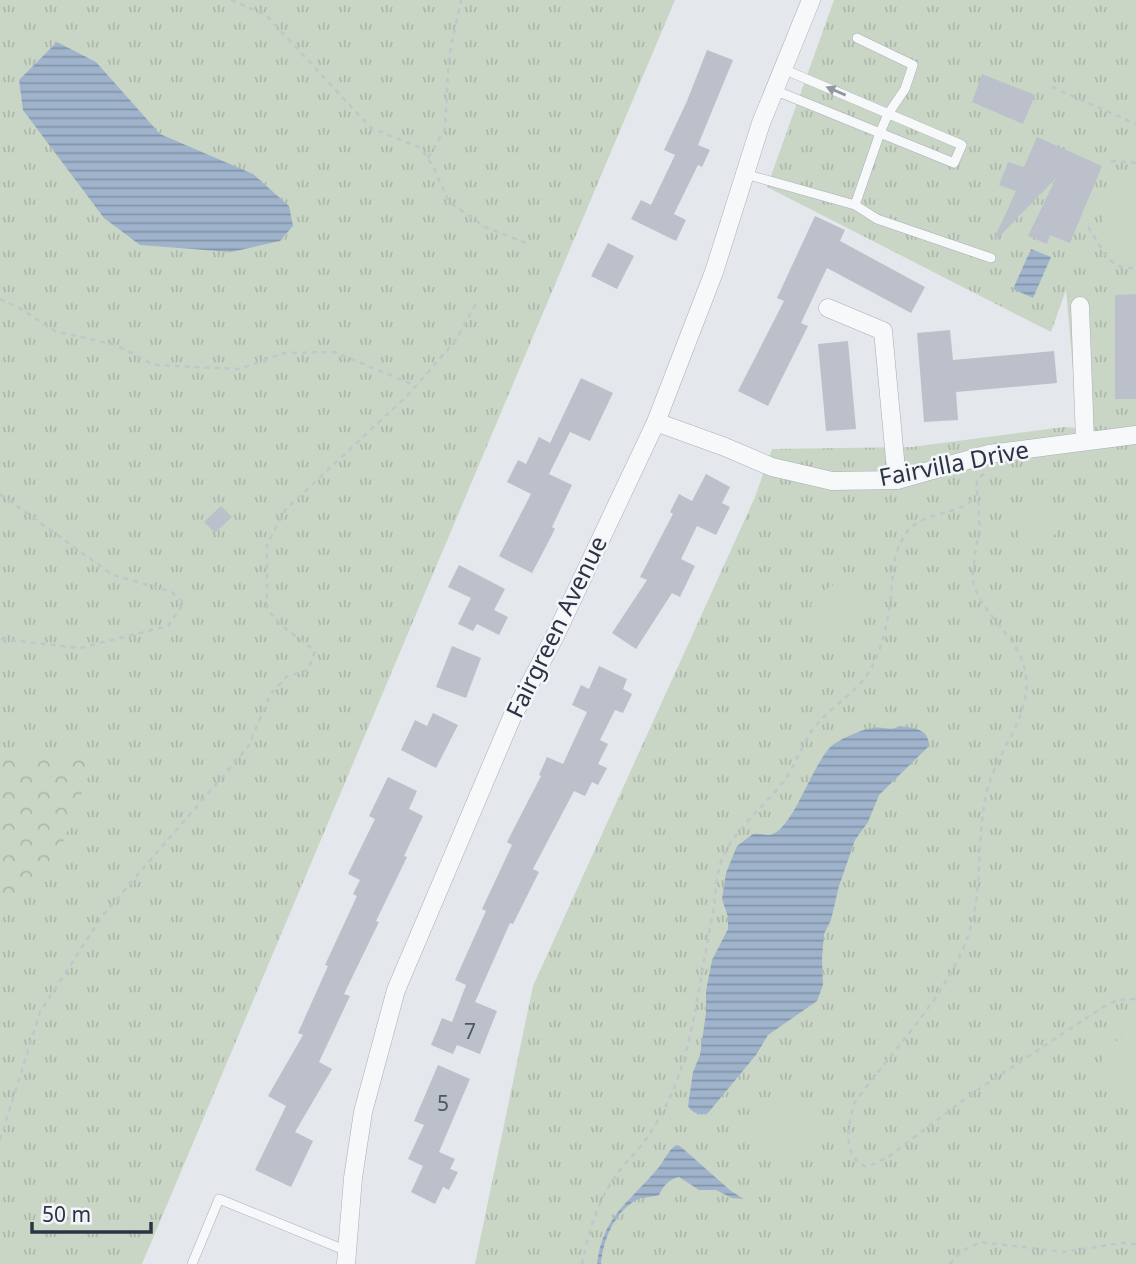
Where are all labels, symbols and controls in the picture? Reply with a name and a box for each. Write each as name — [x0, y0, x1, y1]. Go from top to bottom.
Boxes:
one-way arrow — [825, 85, 846, 96]
street label: Fairvilla Drive — [876, 432, 1031, 493]
street label: Fairgreen Avenue — [497, 530, 614, 723]
house number: 7 — [464, 1017, 476, 1045]
house number: 5 — [437, 1089, 449, 1117]
scale bar — [32, 1190, 150, 1234]
text: 50 m — [42, 1200, 91, 1228]

